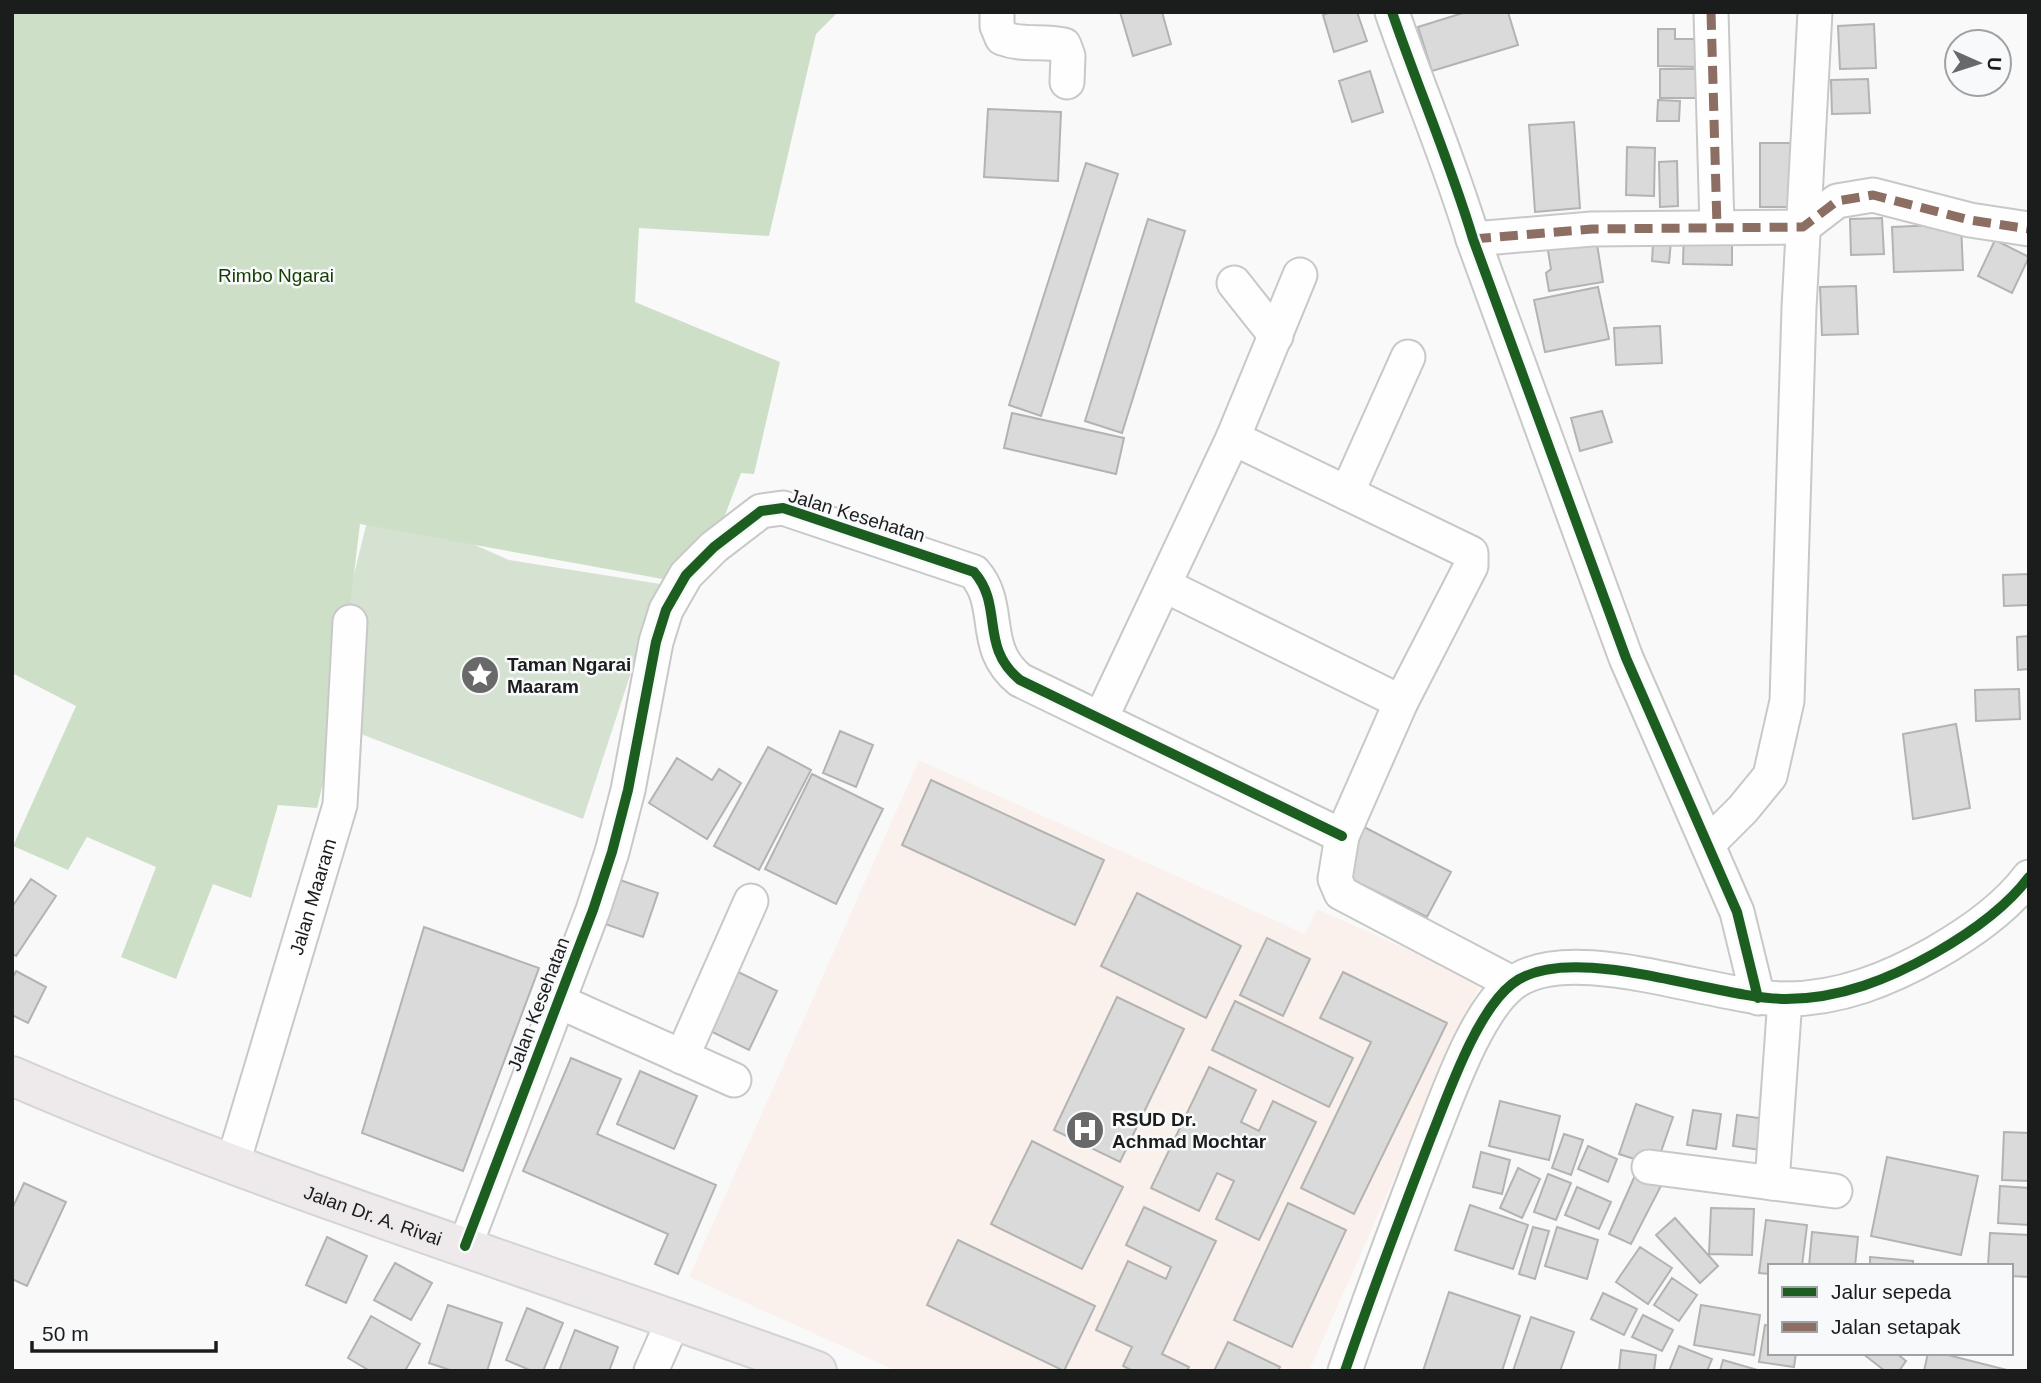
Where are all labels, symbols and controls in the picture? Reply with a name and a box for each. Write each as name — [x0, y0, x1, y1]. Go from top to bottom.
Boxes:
north arrow — [1943, 28, 2013, 98]
text: U — [1984, 56, 2005, 71]
park label: Rimbo Ngarai — [218, 265, 334, 286]
street label: Jalan Kesehatan — [786, 485, 928, 546]
place icon: Taman Ngarai Maaram — [459, 654, 501, 696]
place label: Taman Ngarai Maaram — [507, 654, 631, 697]
street label: Jalan Maaram — [286, 836, 340, 958]
street label: Jalan Kesehatan — [503, 934, 574, 1074]
hospital icon: RSUD Dr. Achmad Mochtar — [1064, 1109, 1106, 1151]
place label: RSUD Dr. Achmad Mochtar — [1112, 1109, 1267, 1152]
street label: Jalan Dr. A. Rivai — [301, 1181, 445, 1250]
legend — [1768, 1264, 2013, 1355]
text: Jalur sepeda — [1831, 1280, 1952, 1303]
scale bar — [32, 1310, 215, 1354]
text: Jalan setapak — [1831, 1315, 1961, 1338]
text: 50 m — [42, 1322, 89, 1345]

